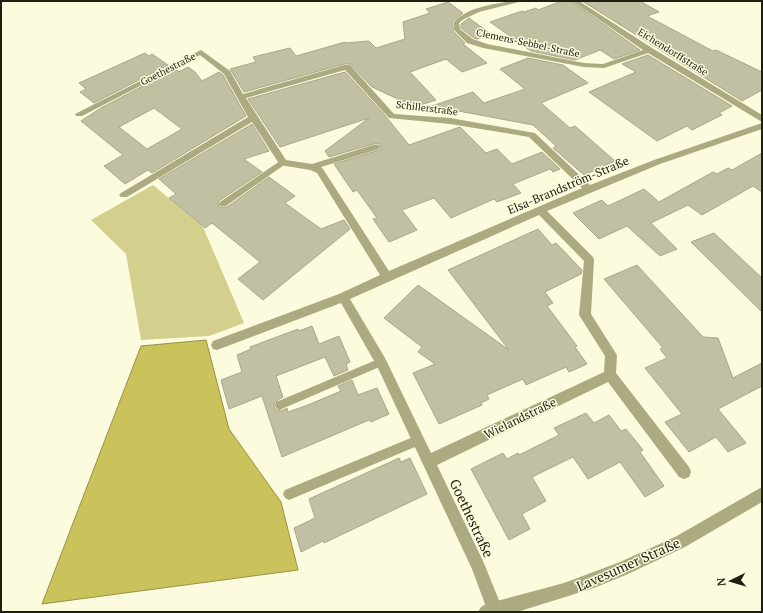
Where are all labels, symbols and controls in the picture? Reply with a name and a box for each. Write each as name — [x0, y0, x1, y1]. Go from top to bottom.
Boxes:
street label: Eichendorffstraße — [635, 25, 711, 79]
street label: Clemens-Sebbel-Straße — [475, 26, 581, 60]
street label: Goethestraße — [138, 50, 198, 88]
street label: Schillerstraße — [395, 98, 459, 118]
street label: Elsa-Brandström-Straße — [505, 153, 631, 217]
street label: Wielandstraße — [482, 394, 558, 442]
street label: Goethestraße — [446, 476, 498, 560]
street label: Lavesumer Straße — [573, 533, 683, 595]
north arrow — [711, 561, 751, 601]
text: N — [714, 576, 728, 587]

